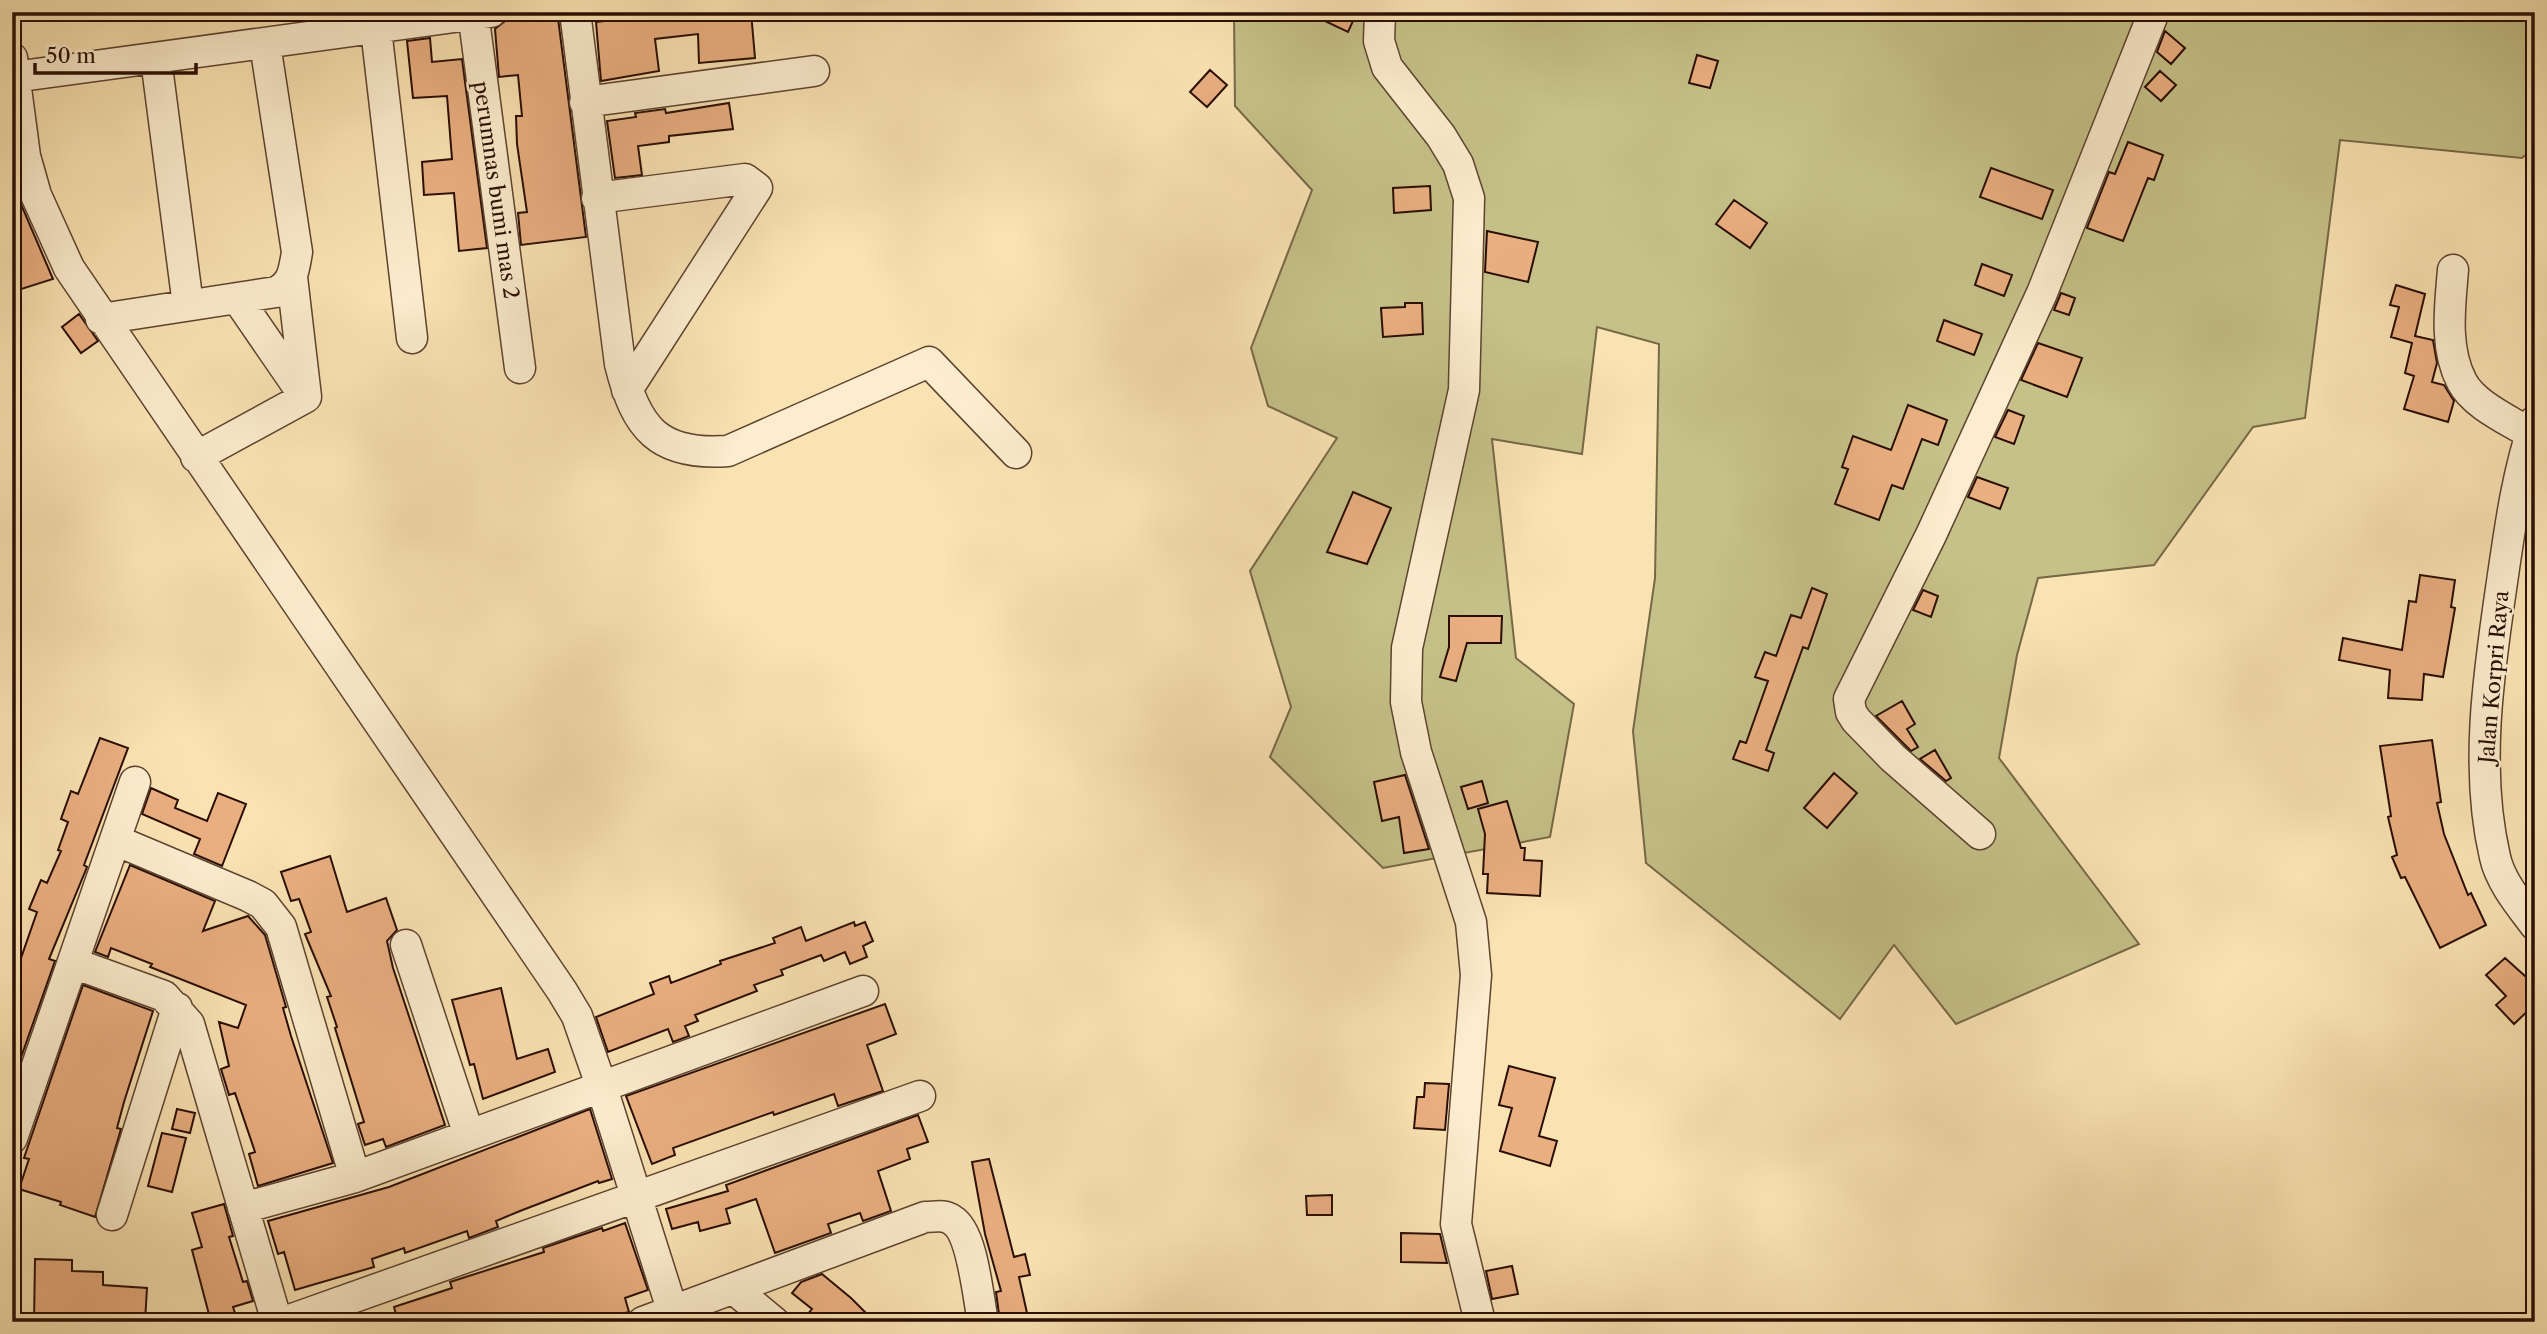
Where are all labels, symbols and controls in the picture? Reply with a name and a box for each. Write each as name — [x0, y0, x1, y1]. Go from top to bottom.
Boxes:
scale bar — [35, 32, 196, 76]
text: 50 m — [46, 43, 96, 68]
street label: perumnas bumi mas 2 — [469, 79, 524, 300]
street label: Jalan Korpri Raya — [2473, 589, 2514, 767]

